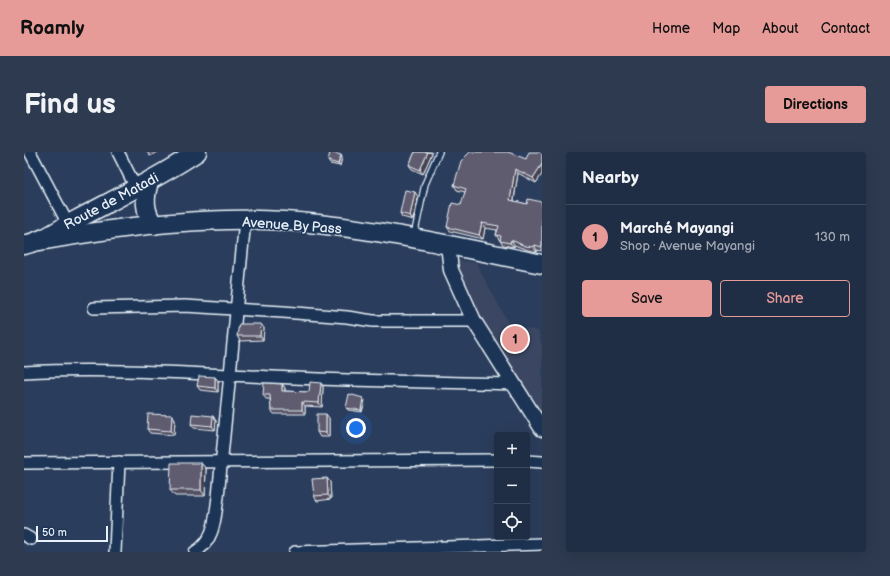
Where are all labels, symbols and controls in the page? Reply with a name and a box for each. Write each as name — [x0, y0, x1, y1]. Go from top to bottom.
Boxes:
text: Roamly — [20, 17, 84, 40]
text: Home — [652, 20, 690, 37]
text: Map — [712, 20, 740, 37]
text: About — [762, 20, 799, 37]
text: Contact — [821, 20, 870, 37]
button: Directions — [765, 86, 866, 123]
text: Find us — [24, 88, 116, 121]
text: Nearby — [582, 168, 639, 188]
street label: Route de Matadi — [61, 169, 161, 234]
street label: Avenue By Pass — [242, 214, 342, 237]
text: Marché Mayangi — [620, 219, 734, 238]
text: 1 — [592, 229, 598, 245]
text: 130 m — [815, 229, 850, 245]
text: Shop · Avenue Mayangi — [620, 238, 755, 254]
button: Save — [582, 280, 712, 317]
button: Share — [720, 280, 850, 317]
pin: 1 — [502, 324, 528, 354]
your location — [346, 418, 366, 438]
map controls — [494, 432, 530, 540]
button: + — [494, 432, 530, 468]
button: − — [494, 468, 530, 504]
button: locate — [494, 504, 530, 540]
scale bar — [36, 524, 108, 543]
text: 50 m — [42, 526, 67, 539]

